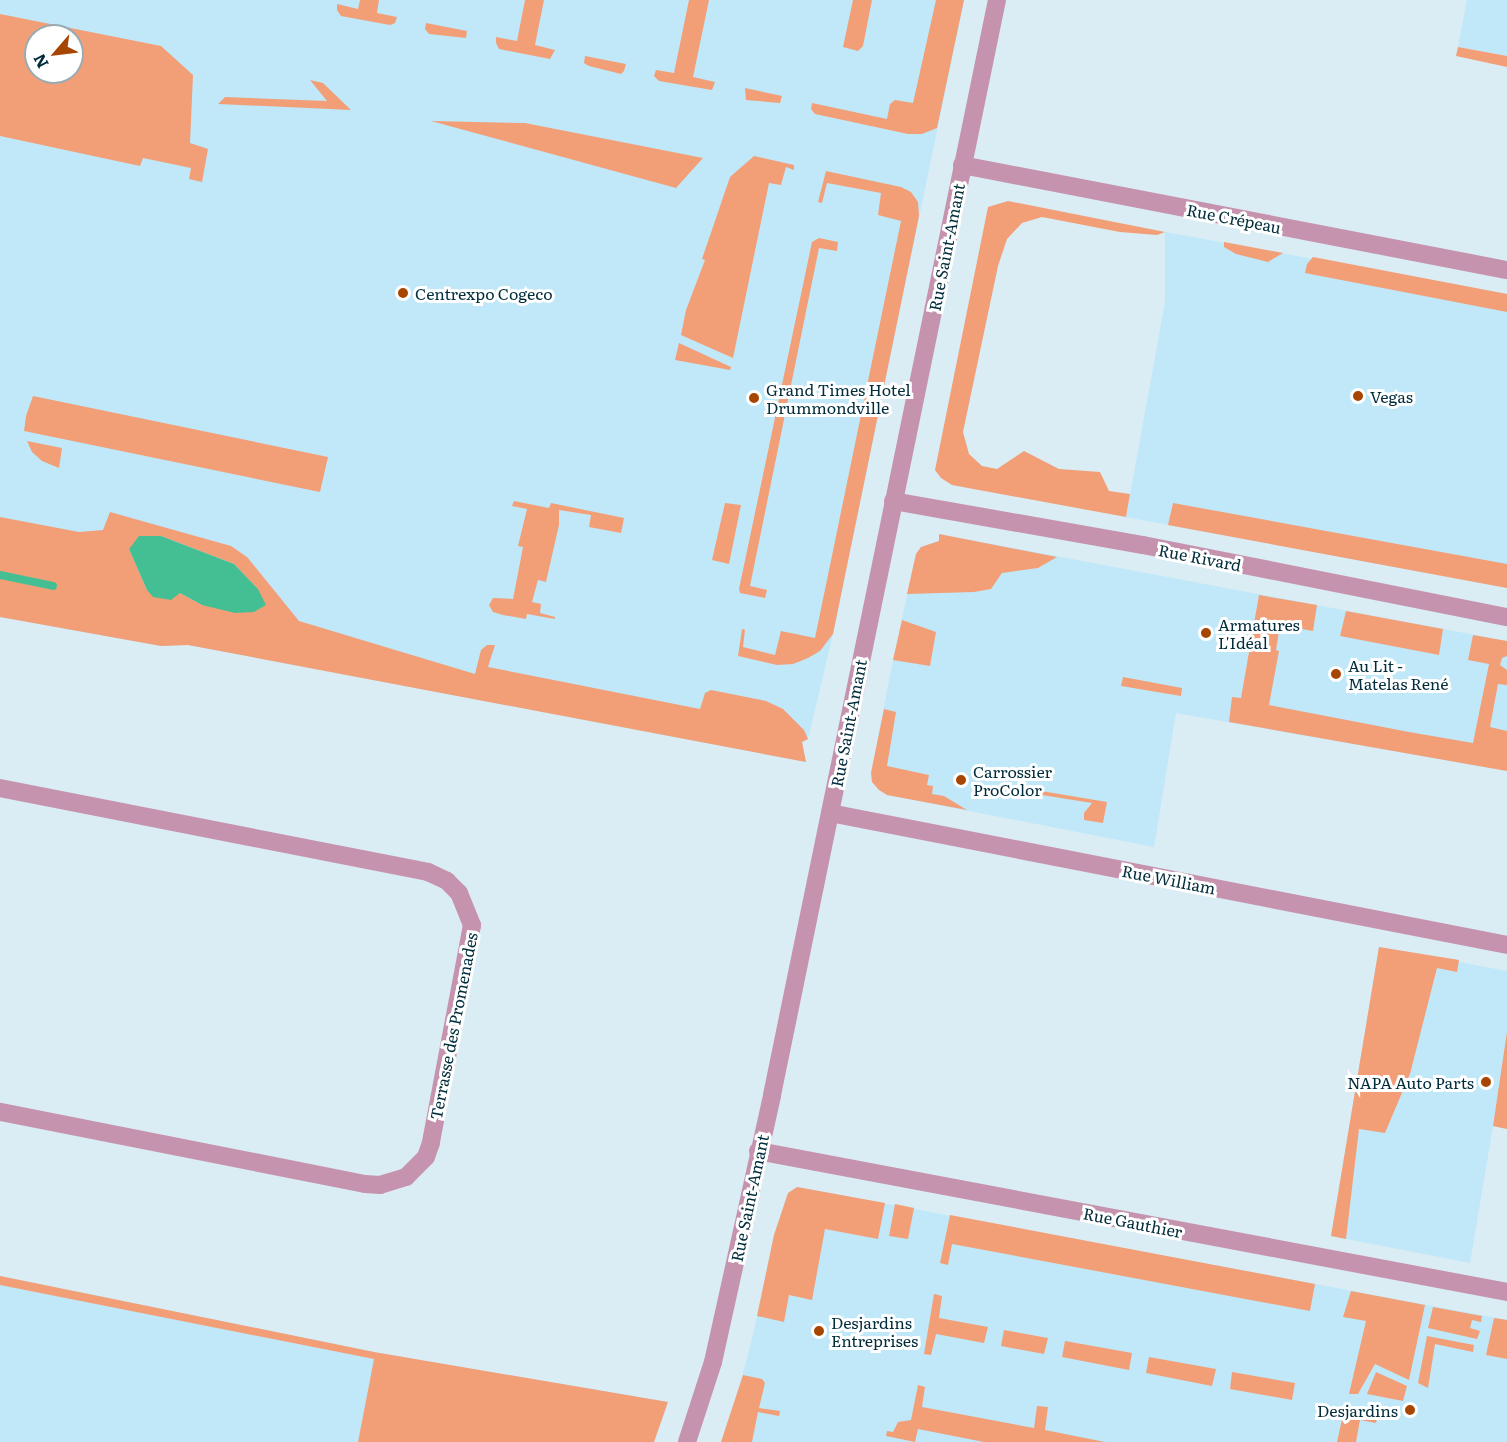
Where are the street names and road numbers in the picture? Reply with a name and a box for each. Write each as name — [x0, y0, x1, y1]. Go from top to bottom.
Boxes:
street label: Rue Saint-Amant — [924, 182, 968, 312]
street label: Rue Crépeau — [1185, 199, 1283, 237]
street label: Rue Rivard — [1157, 540, 1243, 574]
street label: Rue Saint-Amant — [826, 658, 870, 788]
street label: Rue William — [1121, 861, 1217, 897]
street label: Terrasse des Promenades — [425, 931, 481, 1121]
street label: Rue Saint-Amant — [726, 1133, 772, 1263]
street label: Rue Gauthier — [1082, 1203, 1184, 1241]

